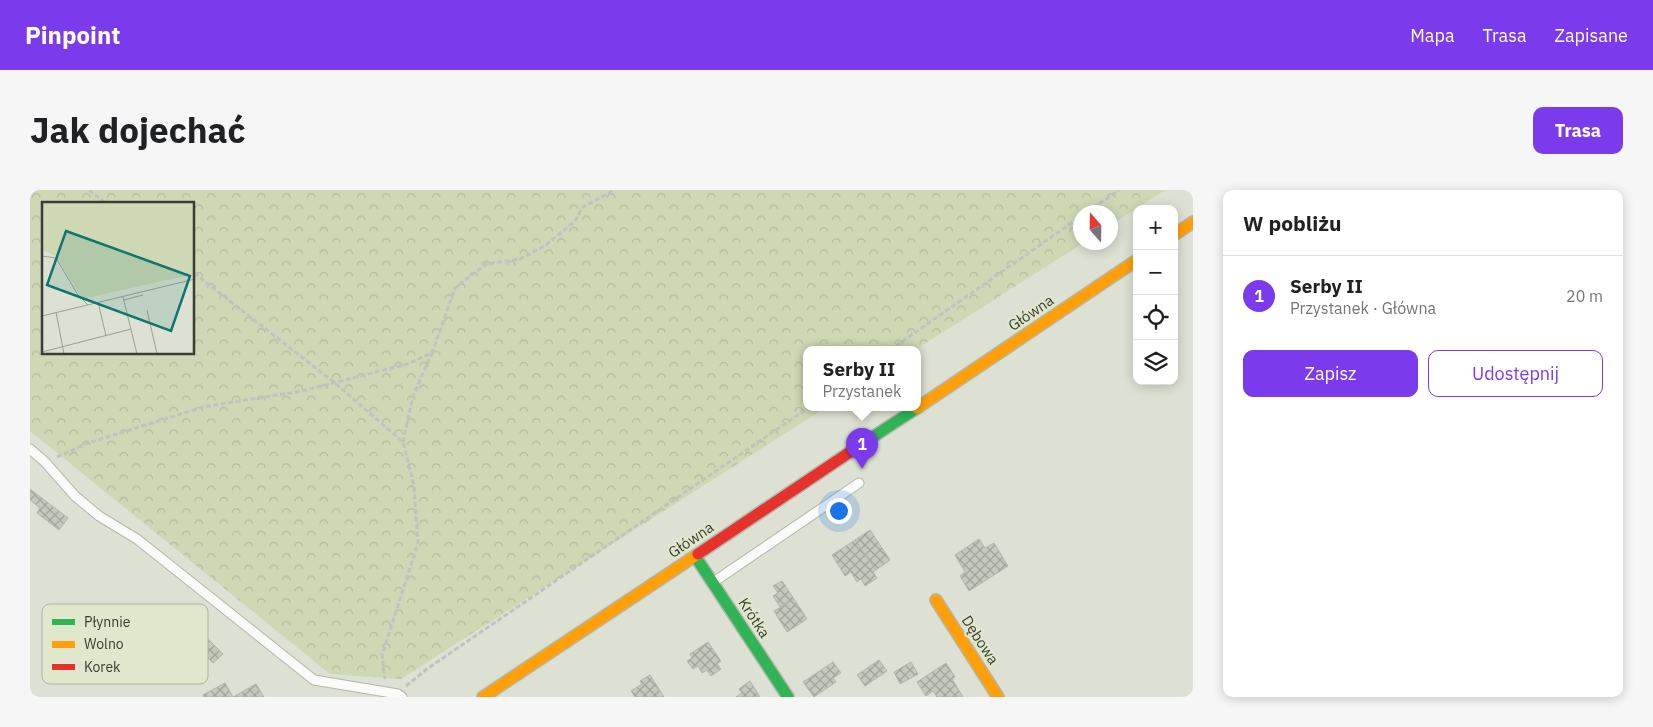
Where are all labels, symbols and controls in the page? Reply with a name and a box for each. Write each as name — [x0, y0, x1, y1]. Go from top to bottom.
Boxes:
text: Pinpoint — [25, 19, 120, 51]
text: Mapa — [1410, 24, 1455, 47]
text: Trasa — [1483, 24, 1527, 47]
text: Zapisane — [1555, 24, 1628, 47]
text: Jak dojechać — [30, 107, 246, 153]
button: Trasa — [1533, 107, 1623, 154]
inset map — [42, 202, 195, 355]
north arrow — [1073, 205, 1118, 250]
map controls — [1133, 205, 1178, 385]
button: + — [1133, 205, 1178, 250]
text: W pobliżu — [1243, 209, 1342, 237]
button: − — [1133, 250, 1178, 295]
text: Serby II — [1290, 274, 1363, 298]
text: 1 — [1254, 286, 1264, 306]
text: 20 m — [1566, 286, 1603, 306]
street label: Główna — [1004, 290, 1057, 335]
button: locate — [1133, 295, 1178, 340]
text: Przystanek · Główna — [1290, 298, 1436, 318]
button: layers — [1133, 340, 1178, 385]
popup — [803, 346, 921, 411]
button: Zapisz — [1243, 350, 1418, 397]
button: Udostępnij — [1428, 350, 1603, 397]
text: Serby II — [823, 357, 895, 381]
text: Przystanek — [823, 381, 901, 401]
pin: 1 — [846, 428, 878, 469]
your location — [826, 498, 852, 524]
street label: Główna — [664, 517, 717, 562]
street label: Krótka — [734, 594, 774, 641]
legend — [42, 604, 208, 684]
street label: Dębowa — [958, 612, 1003, 668]
text: Płynnie — [84, 613, 131, 631]
text: Wolno — [84, 635, 124, 653]
text: Korek — [84, 658, 121, 676]

